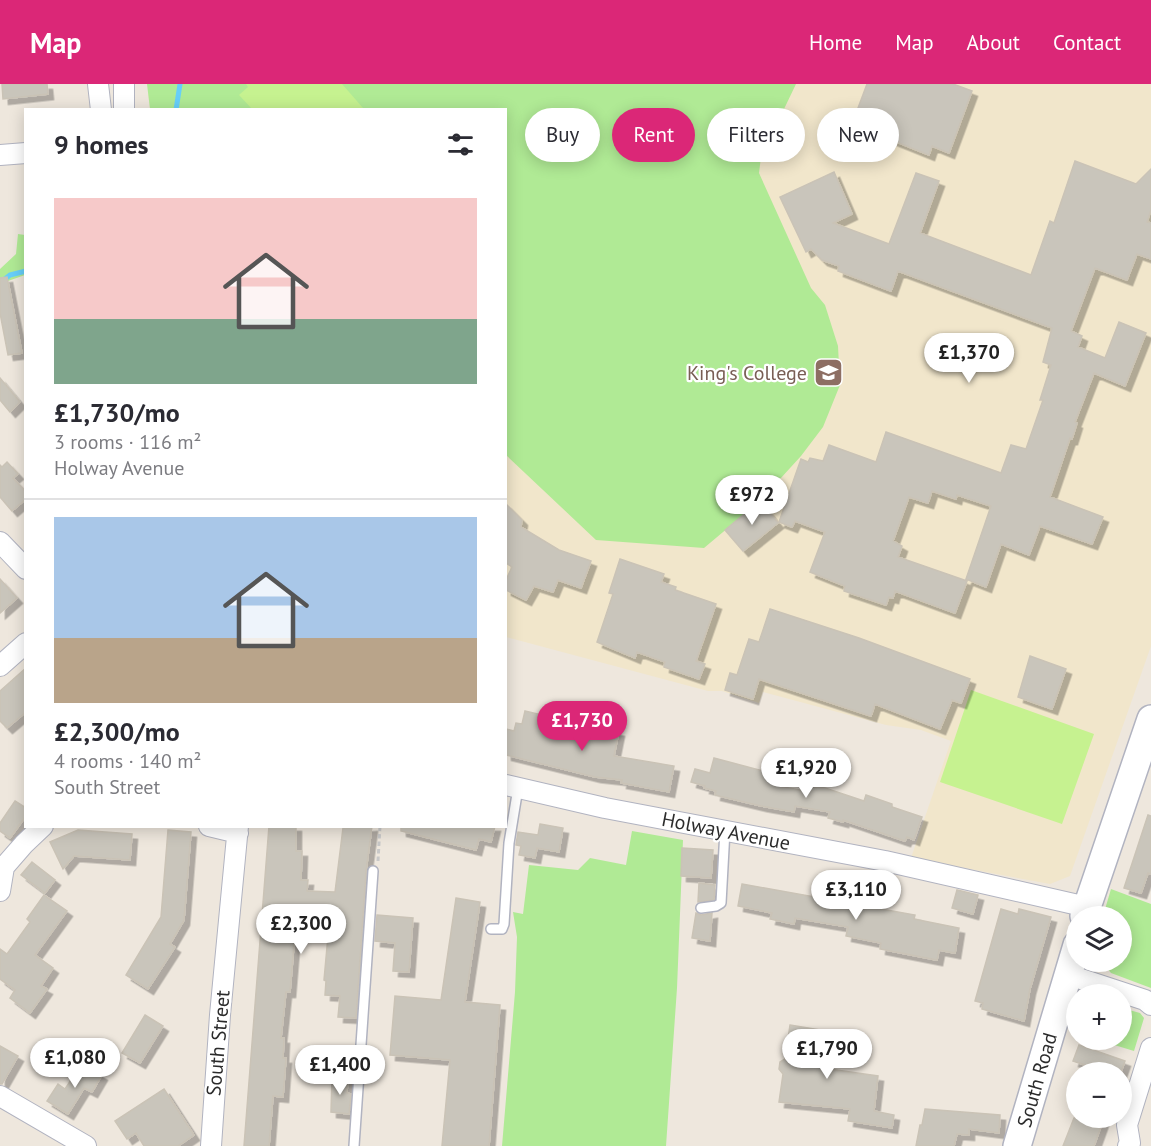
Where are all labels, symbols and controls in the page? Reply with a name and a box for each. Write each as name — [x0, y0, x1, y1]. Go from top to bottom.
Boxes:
text: Map — [30, 24, 81, 61]
text: Home — [809, 29, 862, 56]
text: Map — [895, 29, 934, 56]
text: About — [967, 29, 1020, 56]
text: Contact — [1053, 29, 1121, 56]
chip: Buy — [525, 108, 600, 162]
chip: Rent — [612, 108, 695, 162]
chip: Filters — [707, 108, 805, 162]
chip: New — [817, 108, 899, 162]
text: 9 homes — [54, 128, 149, 161]
icon: filters — [444, 128, 477, 161]
icon: home — [212, 237, 320, 345]
pin: £1,370 — [920, 333, 1018, 384]
text: £1,370 — [938, 339, 1000, 365]
school or university icon: King's College — [812, 357, 844, 389]
place label: King's College — [687, 360, 807, 386]
text: £1,730/mo — [54, 396, 180, 429]
text: 3 rooms · 116 m² — [54, 429, 201, 455]
text: Holway Avenue — [54, 455, 184, 481]
pin: £972 — [716, 475, 788, 526]
text: £972 — [729, 481, 775, 507]
icon: home — [212, 556, 320, 664]
pin: £1,730 — [533, 701, 631, 752]
text: £1,730 — [551, 707, 613, 733]
text: £2,300/mo — [54, 715, 180, 748]
text: 4 rooms · 140 m² — [54, 748, 201, 774]
pin: £1,920 — [757, 748, 855, 799]
text: £1,920 — [775, 754, 837, 780]
text: South Street — [54, 774, 160, 800]
street label: Holway Avenue — [660, 806, 792, 856]
pin: £3,110 — [807, 870, 905, 921]
text: £3,110 — [825, 876, 887, 902]
pin: £2,300 — [252, 904, 350, 955]
map controls — [1066, 906, 1132, 1128]
button: layers — [1066, 906, 1132, 972]
text: £2,300 — [270, 910, 332, 936]
button: + — [1066, 984, 1132, 1050]
street label: South Street — [200, 989, 236, 1097]
pin: £1,790 — [778, 1029, 876, 1080]
street label: South Road — [1011, 1030, 1063, 1130]
text: £1,790 — [796, 1035, 858, 1061]
pin: £1,080 — [26, 1038, 124, 1089]
text: £1,080 — [44, 1044, 106, 1070]
pin: £1,400 — [291, 1045, 389, 1096]
text: £1,400 — [309, 1051, 371, 1077]
button: − — [1066, 1062, 1132, 1128]

